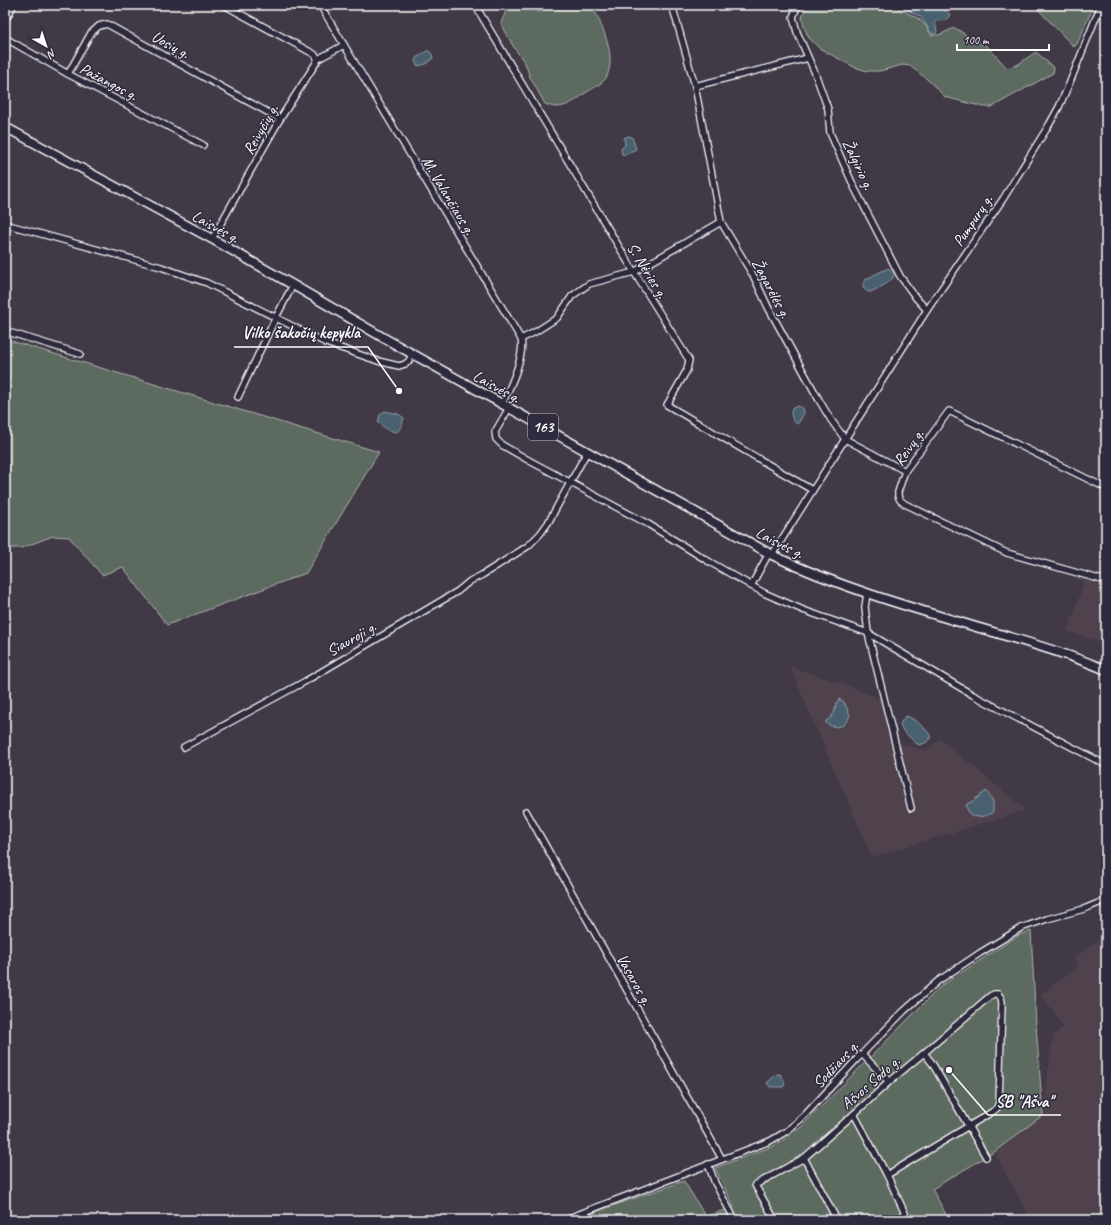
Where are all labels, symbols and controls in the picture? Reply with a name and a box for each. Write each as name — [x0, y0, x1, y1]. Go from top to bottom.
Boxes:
north arrow — [26, 26, 66, 66]
street label: Uosių g. — [148, 26, 194, 64]
scale bar — [957, 26, 1049, 52]
text: 100 m — [963, 32, 990, 48]
text: N — [44, 46, 59, 63]
street label: Pažangos g. — [76, 58, 142, 106]
street label: Reivyčių g. — [239, 100, 284, 158]
street label: Žalgirio g. — [838, 136, 879, 194]
street label: M. Valančiaus g. — [417, 153, 480, 239]
street label: Pumpurų g. — [948, 190, 998, 250]
street label: Laisvės g. — [188, 206, 243, 248]
street label: S. Nėries g. — [622, 239, 672, 303]
street label: Žagarėlės g. — [747, 255, 795, 322]
callout: Vilko šakočių kepykla — [234, 318, 368, 347]
text: Vilko šakočių kepykla — [242, 322, 362, 343]
street label: Laisvės g. — [469, 366, 524, 408]
road number: 163 — [528, 414, 558, 440]
street label: Reivų g. — [889, 425, 929, 470]
street label: Laisvės g. — [752, 522, 808, 564]
street label: Siauroji g. — [323, 616, 381, 661]
street label: Vasaros g. — [612, 950, 657, 1009]
street label: Sodžiaus g. — [809, 1036, 863, 1093]
street label: Ašvos Sodo g. — [837, 1051, 905, 1114]
callout: SB "Ašva" — [988, 1086, 1061, 1115]
text: SB "Ašva" — [996, 1091, 1056, 1112]

